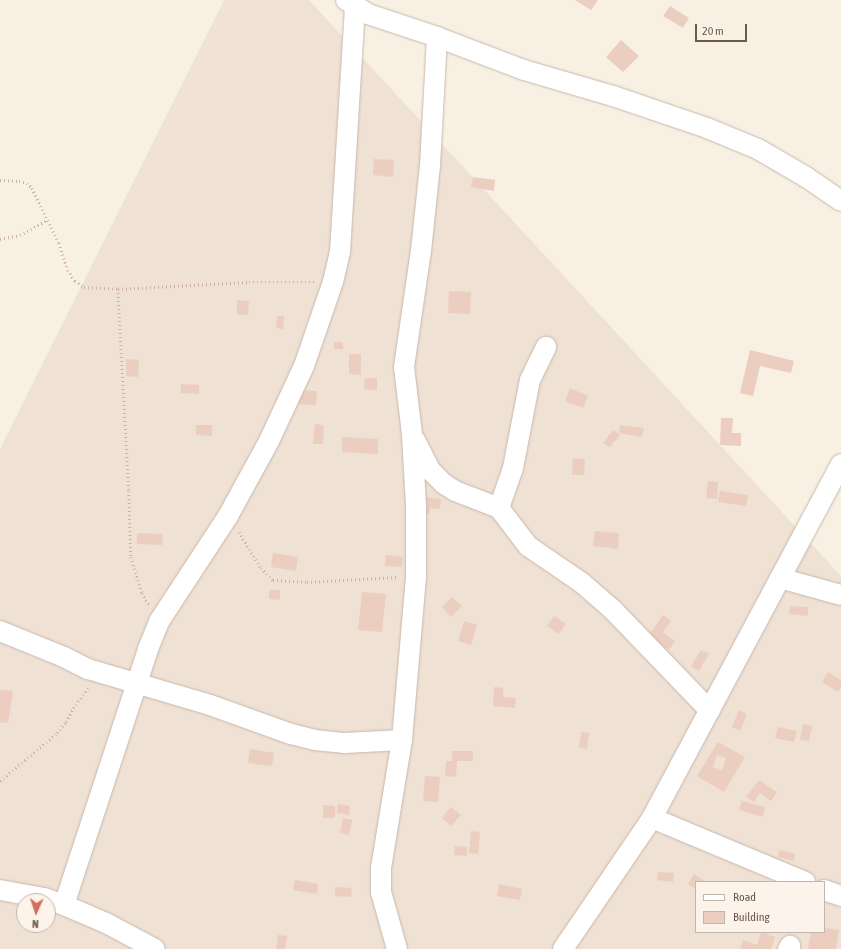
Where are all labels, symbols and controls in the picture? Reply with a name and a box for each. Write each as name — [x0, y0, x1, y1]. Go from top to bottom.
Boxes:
scale bar — [697, 16, 749, 42]
text: 20 m — [702, 24, 724, 38]
legend — [695, 881, 825, 933]
text: Road — [733, 890, 756, 904]
north arrow — [16, 893, 56, 933]
text: Building — [733, 910, 770, 924]
text: N — [32, 918, 39, 930]

